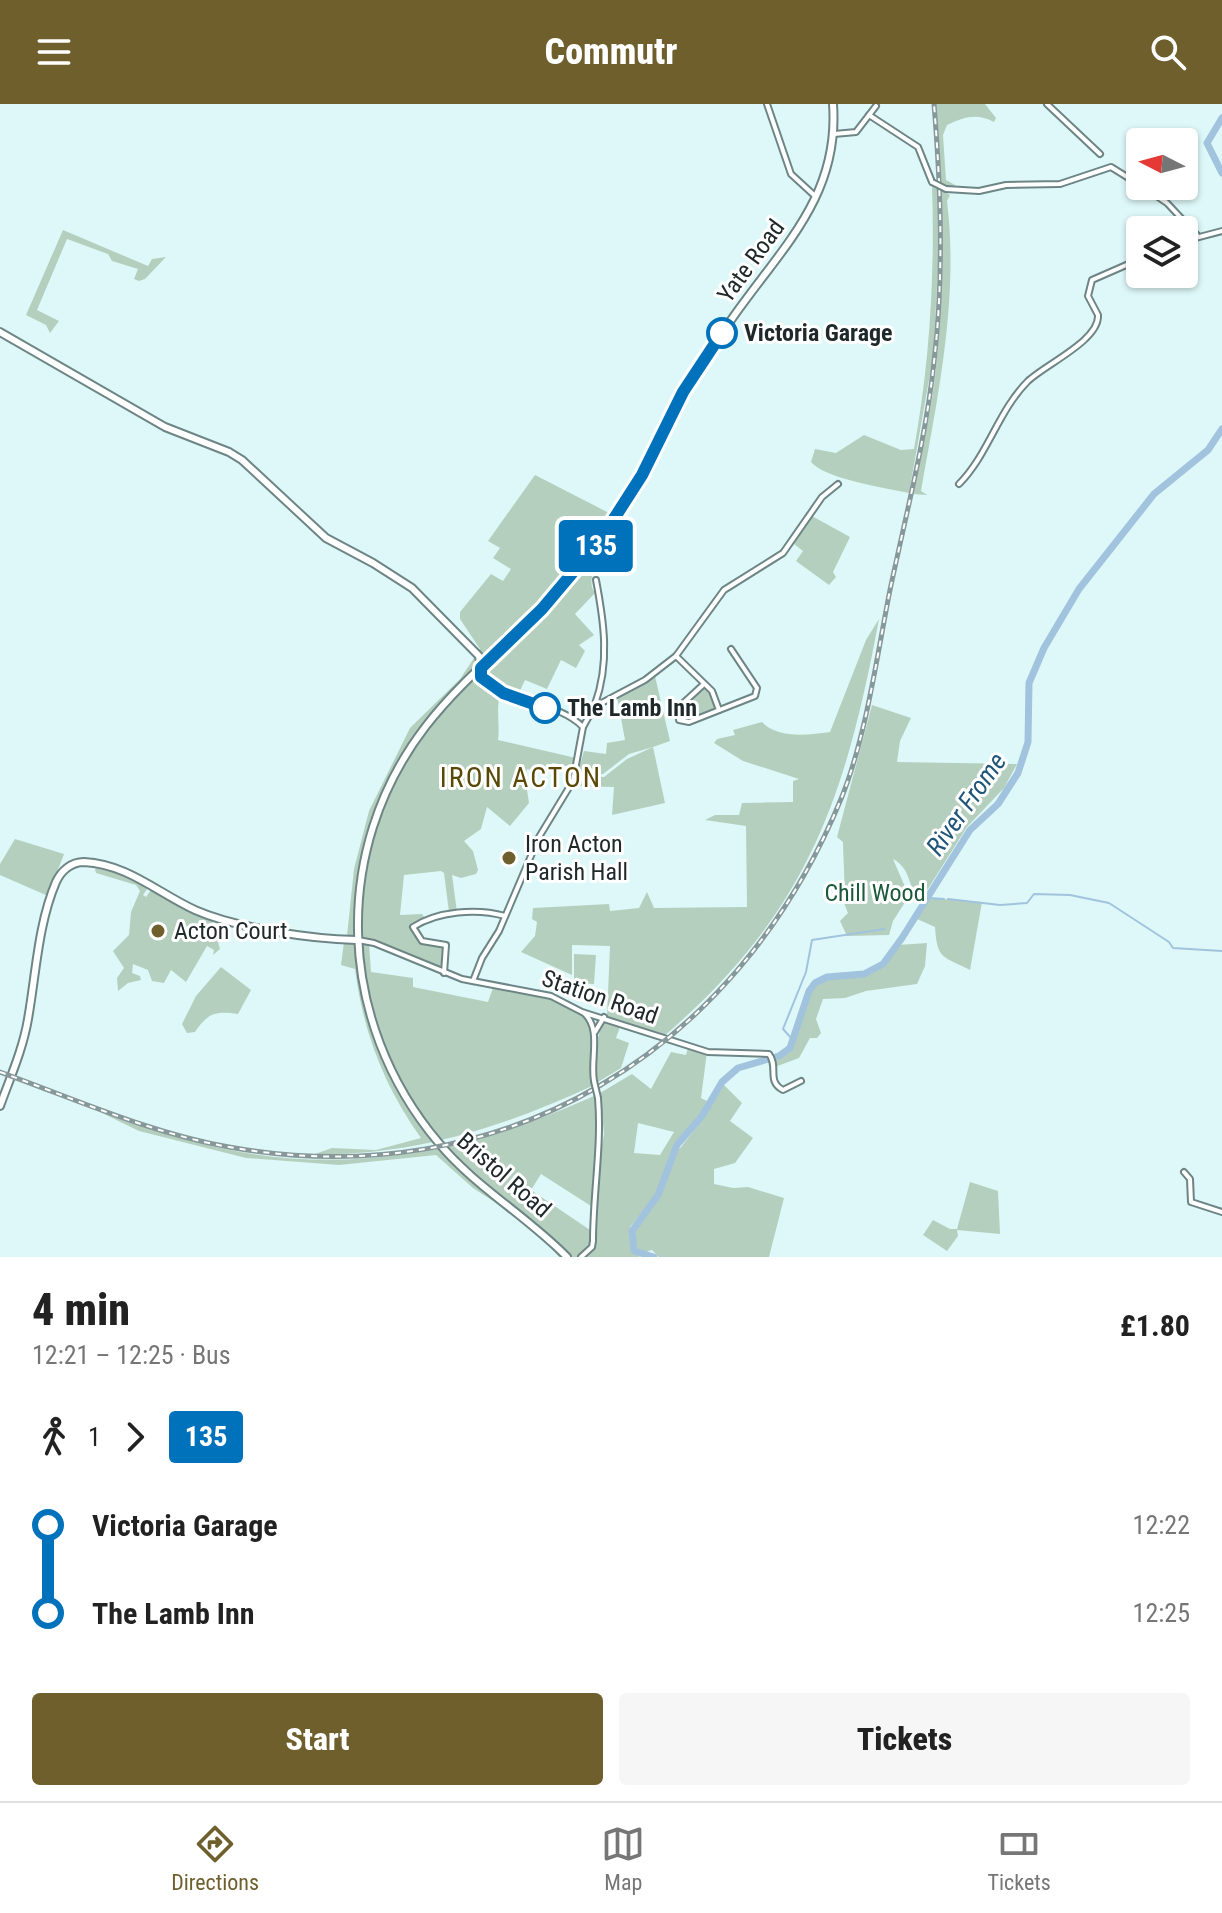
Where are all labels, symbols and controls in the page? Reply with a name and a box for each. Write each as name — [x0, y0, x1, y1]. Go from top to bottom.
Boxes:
icon: menu — [32, 30, 76, 74]
icon: search — [1146, 30, 1190, 74]
text: Commutr — [545, 31, 677, 73]
north arrow — [1126, 128, 1198, 200]
map controls — [1126, 128, 1198, 288]
street label: Yate Road — [712, 214, 790, 308]
button: layers — [1126, 216, 1198, 288]
marker: Victoria Garage — [707, 318, 737, 348]
place label: Victoria Garage — [744, 319, 893, 347]
line badge: 135 — [550, 520, 642, 572]
text: 135 — [575, 529, 617, 562]
marker: The Lamb Inn — [530, 693, 560, 723]
place label: The Lamb Inn — [567, 694, 697, 722]
water label: River Frome — [920, 747, 1012, 861]
district label: IRON ACTON — [440, 761, 602, 794]
place label: Iron Acton Parish Hall — [525, 830, 628, 886]
marker: Iron Acton Parish Hall — [500, 849, 518, 867]
park label: Chill Wood — [824, 879, 926, 907]
place label: Acton Court — [174, 917, 287, 945]
marker: Acton Court — [149, 922, 167, 940]
street label: Station Road — [538, 964, 662, 1030]
street label: Bristol Road — [451, 1127, 557, 1223]
text: 4 min — [32, 1284, 130, 1336]
text: £1.80 — [1120, 1308, 1190, 1343]
text: 12:21 – 12:25 · Bus — [32, 1340, 231, 1370]
icon: walk — [32, 1415, 76, 1459]
icon: forward — [113, 1415, 157, 1459]
text: 135 — [185, 1420, 227, 1453]
text: 1 — [88, 1422, 101, 1452]
text: Victoria Garage — [92, 1508, 278, 1543]
text: 12:22 — [1133, 1510, 1190, 1540]
text: The Lamb Inn — [92, 1596, 254, 1631]
text: 12:25 — [1133, 1598, 1190, 1628]
button: Start — [32, 1693, 603, 1785]
button: Tickets — [619, 1693, 1190, 1785]
tab: Directions — [171, 1822, 259, 1895]
tab: Map — [601, 1822, 645, 1895]
tab: Tickets — [988, 1822, 1051, 1895]

